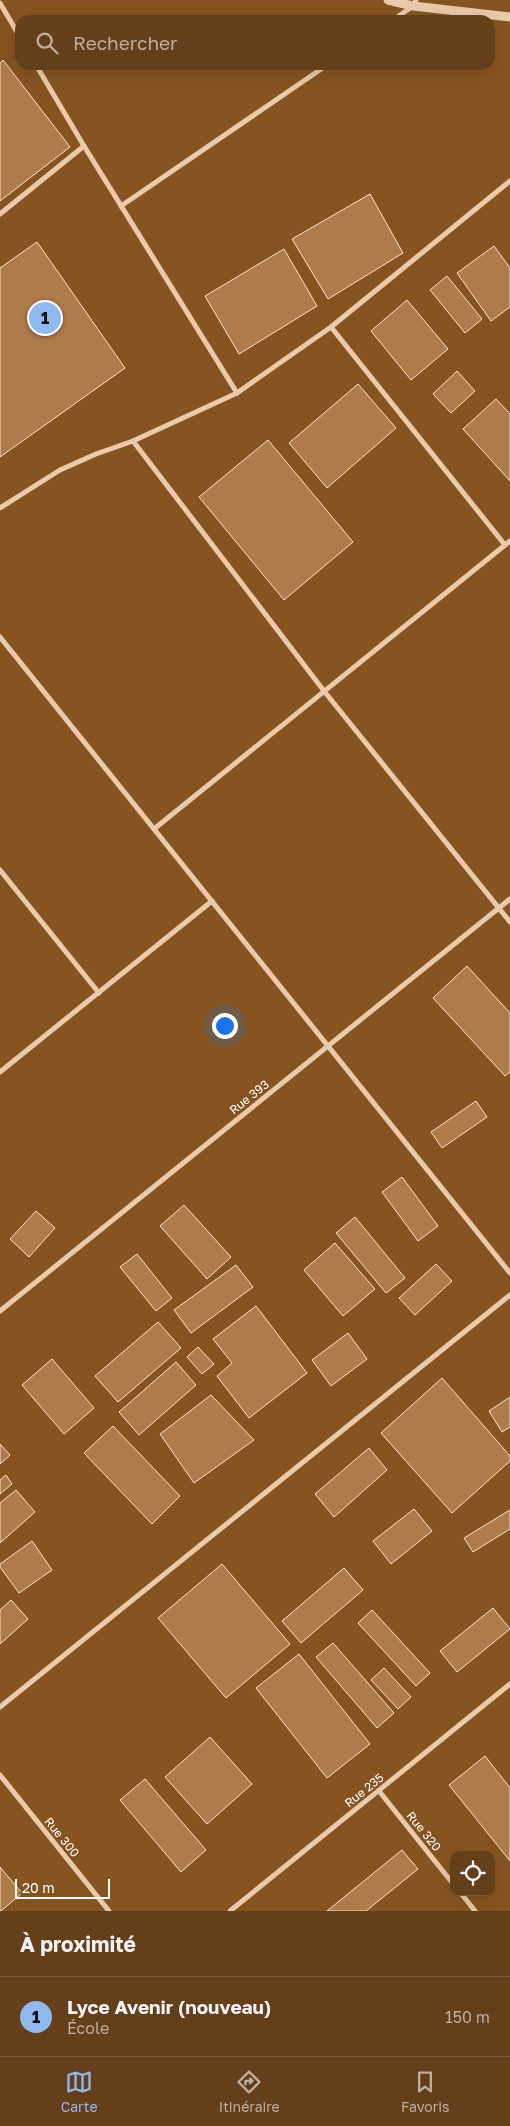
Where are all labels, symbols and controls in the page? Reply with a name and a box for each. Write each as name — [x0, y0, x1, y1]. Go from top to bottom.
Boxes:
search box — [15, 15, 495, 70]
icon: search — [33, 29, 61, 57]
text: Rechercher — [73, 31, 178, 54]
pin: 1 — [29, 299, 61, 337]
your location — [212, 1013, 238, 1039]
street label: Rue 393 — [226, 1077, 272, 1117]
street label: Rue 235 — [341, 1770, 387, 1810]
street label: Rue 320 — [404, 1808, 444, 1854]
street label: Rue 300 — [41, 1814, 83, 1860]
map controls — [450, 1851, 495, 1896]
button: locate — [450, 1851, 495, 1896]
scale bar — [15, 1876, 110, 1899]
text: 20 m — [22, 1879, 55, 1896]
text: À proximité — [20, 1931, 136, 1957]
text: Lyce Avenir (nouveau) — [67, 1995, 271, 2018]
text: 1 — [32, 2007, 40, 2027]
text: 150 m — [445, 2007, 490, 2027]
text: École — [67, 2018, 109, 2038]
tab: Carte — [61, 2068, 98, 2115]
tab: Itinéraire — [219, 2068, 280, 2115]
tab: Favoris — [401, 2068, 449, 2115]

